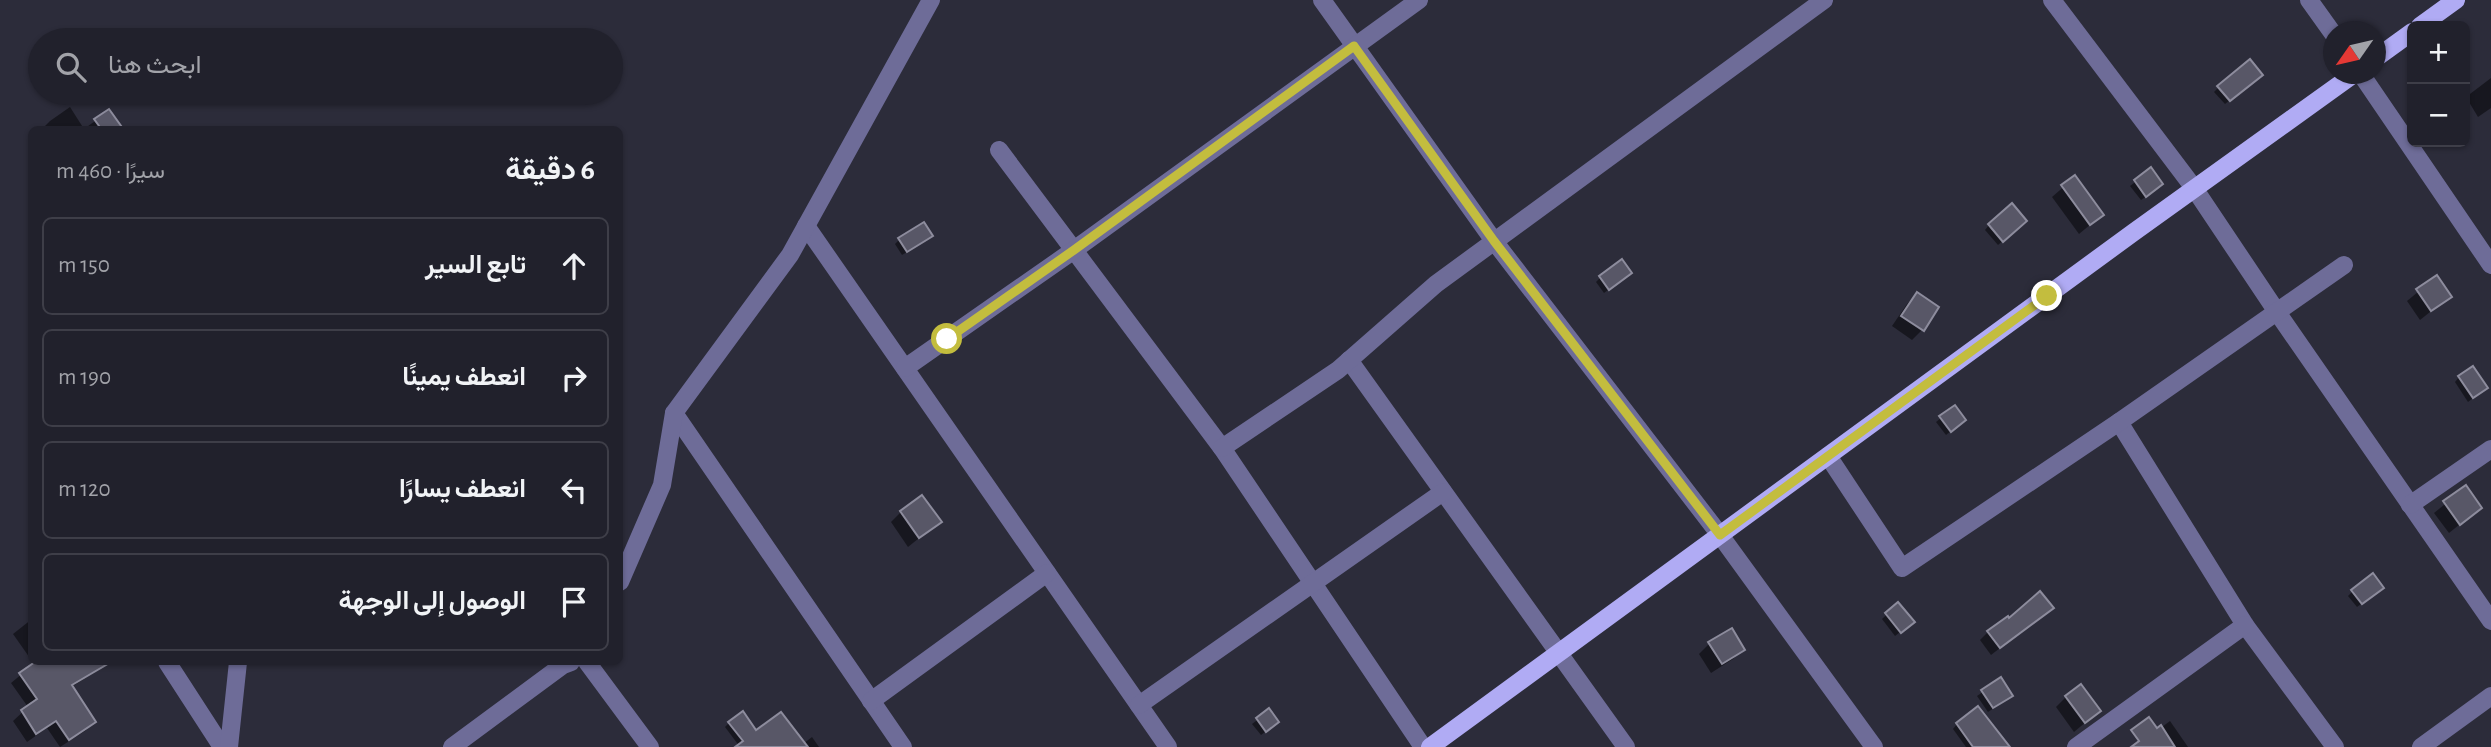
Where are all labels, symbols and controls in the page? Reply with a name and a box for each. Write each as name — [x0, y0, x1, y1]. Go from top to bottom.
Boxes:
north arrow — [2323, 21, 2386, 84]
map controls — [2407, 21, 2470, 147]
button: + — [2407, 21, 2470, 84]
search box — [28, 28, 623, 105]
icon: search — [52, 48, 90, 86]
text: ابحث هنا — [108, 52, 202, 78]
button: − — [2407, 84, 2470, 147]
text: 6 دقيقة — [505, 155, 595, 185]
text: سيرًا · 460 m — [56, 160, 165, 183]
icon: ahead — [555, 247, 593, 285]
text: تابع السير — [425, 252, 526, 278]
text: 150 m — [58, 254, 110, 277]
route end — [2031, 280, 2062, 311]
route start — [931, 323, 962, 354]
icon: right — [555, 359, 593, 397]
text: انعطف يمينًا — [402, 364, 526, 390]
text: 190 m — [58, 366, 111, 389]
icon: left — [555, 471, 593, 509]
text: انعطف يسارًا — [399, 476, 526, 502]
text: 120 m — [58, 478, 111, 501]
icon: arrive — [555, 583, 593, 621]
text: الوصول إلى الوجهة — [338, 588, 526, 614]

